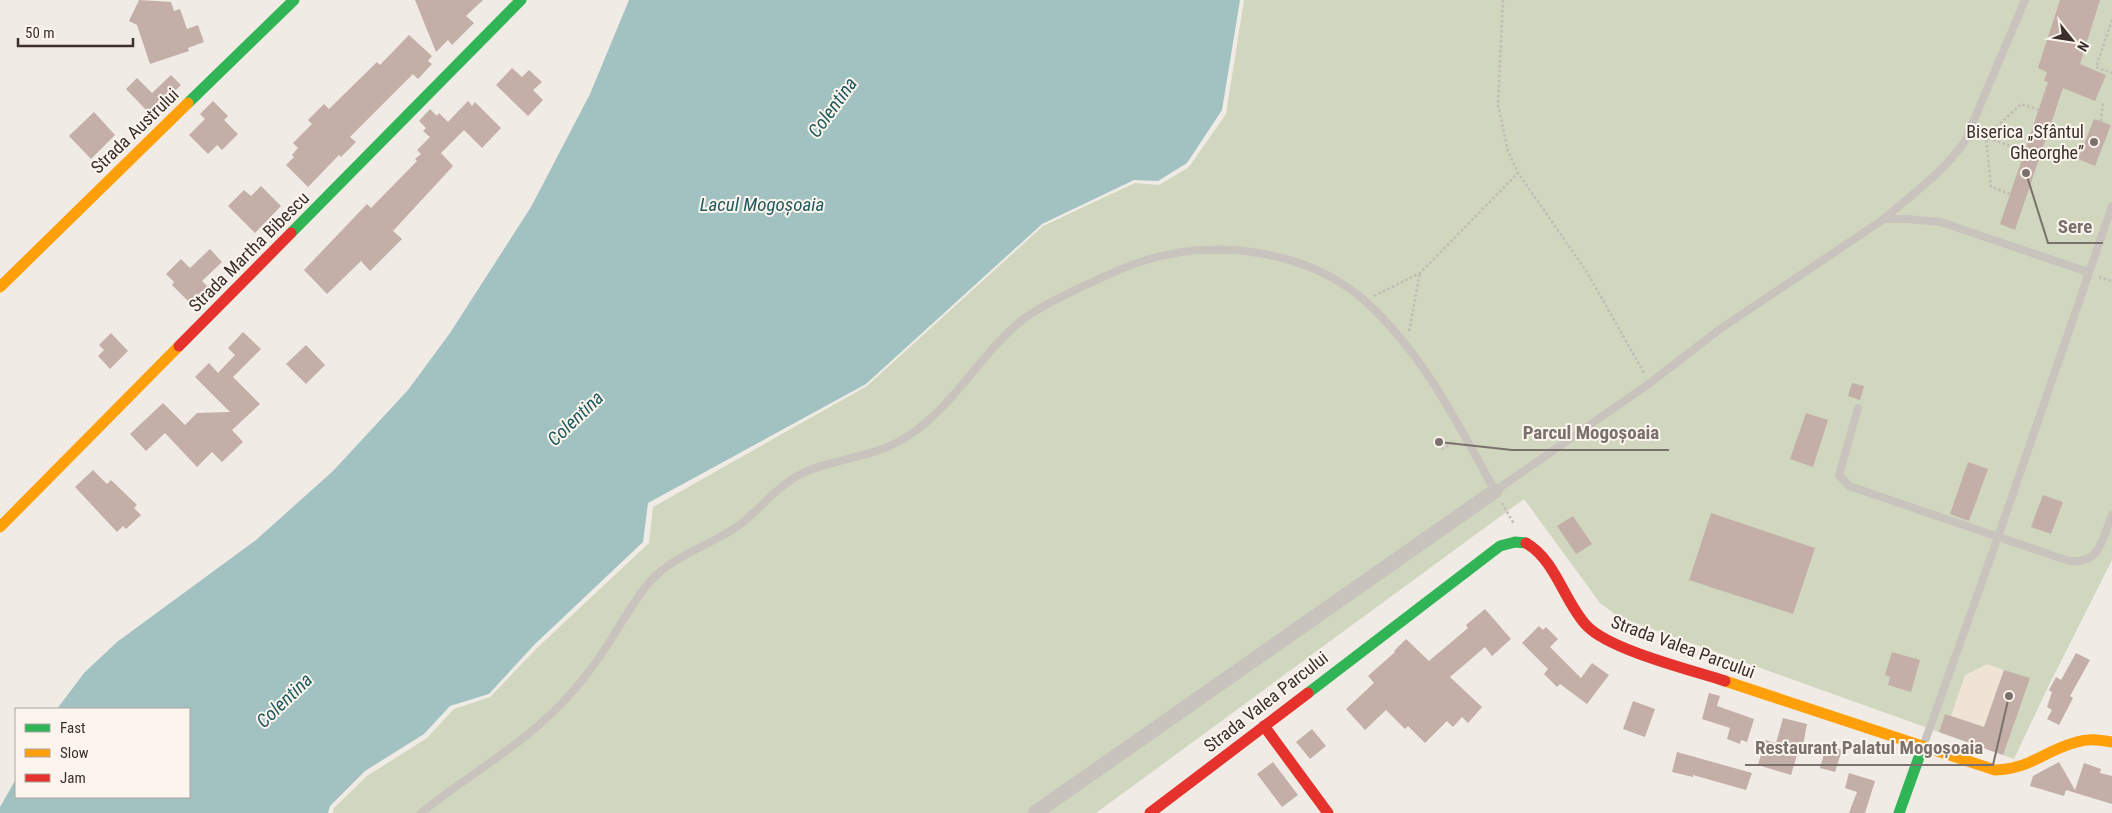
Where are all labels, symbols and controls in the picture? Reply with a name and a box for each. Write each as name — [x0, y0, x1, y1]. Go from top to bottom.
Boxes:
scale bar — [18, 15, 132, 47]
north arrow — [2047, 15, 2097, 65]
text: 50 m — [25, 24, 55, 42]
text: N — [2074, 39, 2092, 54]
water label: Colentina — [803, 73, 862, 142]
street label: Strada Austrului — [86, 84, 183, 178]
place label: Biserica „Sfântul Gheorghe” — [1966, 121, 2084, 163]
marker: Biserica „Sfântul Gheorghe” — [2088, 136, 2100, 148]
street label: Strada Martha Bibescu — [184, 187, 313, 316]
water label: Lacul Mogoșoaia — [700, 193, 824, 216]
callout: Sere — [2048, 209, 2103, 243]
text: Sere — [2058, 215, 2092, 238]
water label: Colentina — [543, 386, 608, 451]
callout: Parcul Mogoșoaia — [1512, 416, 1669, 450]
text: Parcul Mogoșoaia — [1523, 421, 1659, 444]
street label: Strada Valea Parcului — [1608, 611, 1758, 682]
street label: Strada Valea Parcului — [1200, 647, 1332, 757]
water label: Colentina — [252, 668, 317, 733]
legend — [15, 708, 190, 798]
text: Fast — [60, 719, 85, 737]
callout: Restaurant Palatul Mogoșoaia — [1745, 731, 1993, 765]
text: Restaurant Palatul Mogoșoaia — [1755, 736, 1983, 759]
text: Slow — [60, 744, 89, 762]
text: Jam — [60, 769, 86, 787]

